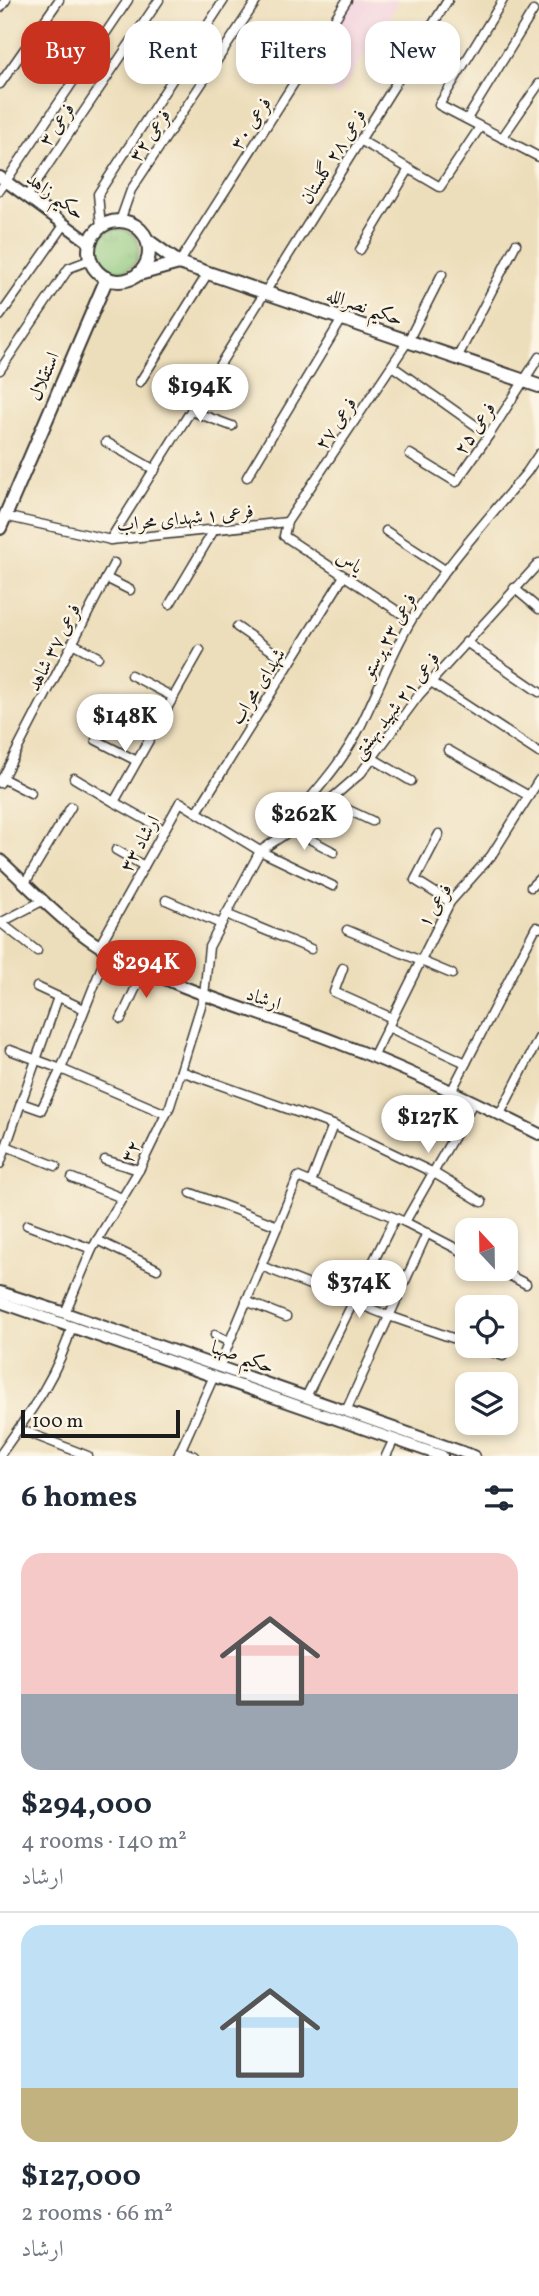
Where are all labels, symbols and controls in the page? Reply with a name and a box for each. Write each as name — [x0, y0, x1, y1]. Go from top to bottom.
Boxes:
chip: Buy — [21, 21, 110, 84]
chip: Rent — [124, 21, 222, 84]
chip: Filters — [236, 21, 351, 84]
chip: New — [365, 21, 460, 84]
street label: فرعی ۳۰ — [225, 92, 279, 156]
street label: فرعی ۳ — [34, 98, 82, 152]
street label: فرعی ۲۸ گلستان — [294, 104, 373, 210]
street label: فرعی ۳۲ — [124, 105, 178, 168]
street label: حکیم زاهد — [17, 167, 89, 231]
street label: حکیم نصرالله — [321, 283, 406, 338]
street label: استقلال — [23, 348, 67, 405]
pin: $194K — [151, 364, 249, 424]
text: $194K — [168, 371, 232, 403]
street label: فرعی ۲۷ — [310, 393, 364, 456]
street label: فرعی ۲۵ — [449, 398, 503, 461]
street label: فرعی ۱ شهدای محراب — [115, 499, 255, 539]
street label: یاس — [331, 544, 368, 582]
street label: فرعی ۲۳ پرستو — [355, 589, 424, 685]
street label: فرعی ۳۷ شاهد — [22, 600, 88, 696]
street label: شهدای محراب — [225, 644, 293, 731]
street label: فرعی ۲۱ شهید بهشتی — [346, 647, 447, 765]
pin: $148K — [76, 694, 174, 754]
text: $148K — [93, 701, 158, 733]
pin: $262K — [255, 792, 353, 852]
text: $262K — [271, 799, 337, 831]
street label: ارشاد ۳۳ — [114, 811, 167, 877]
street label: فرعی ۱ — [412, 879, 459, 933]
pin: $294K — [97, 940, 195, 1000]
text: $294K — [112, 947, 180, 979]
street label: ارشاد — [242, 982, 284, 1018]
pin: $127K — [379, 1096, 477, 1155]
text: $127K — [397, 1102, 459, 1134]
street label: ۳۲ — [115, 1136, 148, 1168]
north arrow — [455, 1218, 518, 1281]
map controls — [455, 1218, 518, 1435]
pin: $374K — [310, 1260, 408, 1320]
text: $374K — [327, 1267, 391, 1299]
button: locate — [455, 1295, 518, 1358]
street label: حکیم صهبا — [206, 1335, 277, 1385]
button: layers — [455, 1372, 518, 1435]
scale bar — [21, 1407, 180, 1439]
text: 100 m — [32, 1409, 83, 1435]
text: 6 homes — [21, 1477, 137, 1519]
icon: filters — [480, 1479, 518, 1517]
icon: home — [207, 1598, 333, 1724]
text: $294,000 — [21, 1784, 152, 1826]
text: 4 rooms · 140 m² — [21, 1826, 187, 1858]
text: ارشاد — [21, 1862, 64, 1894]
icon: home — [207, 1970, 333, 2096]
text: $127,000 — [21, 2156, 141, 2198]
text: 2 rooms · 66 m² — [21, 2198, 173, 2230]
text: ارشاد — [21, 2234, 64, 2266]

